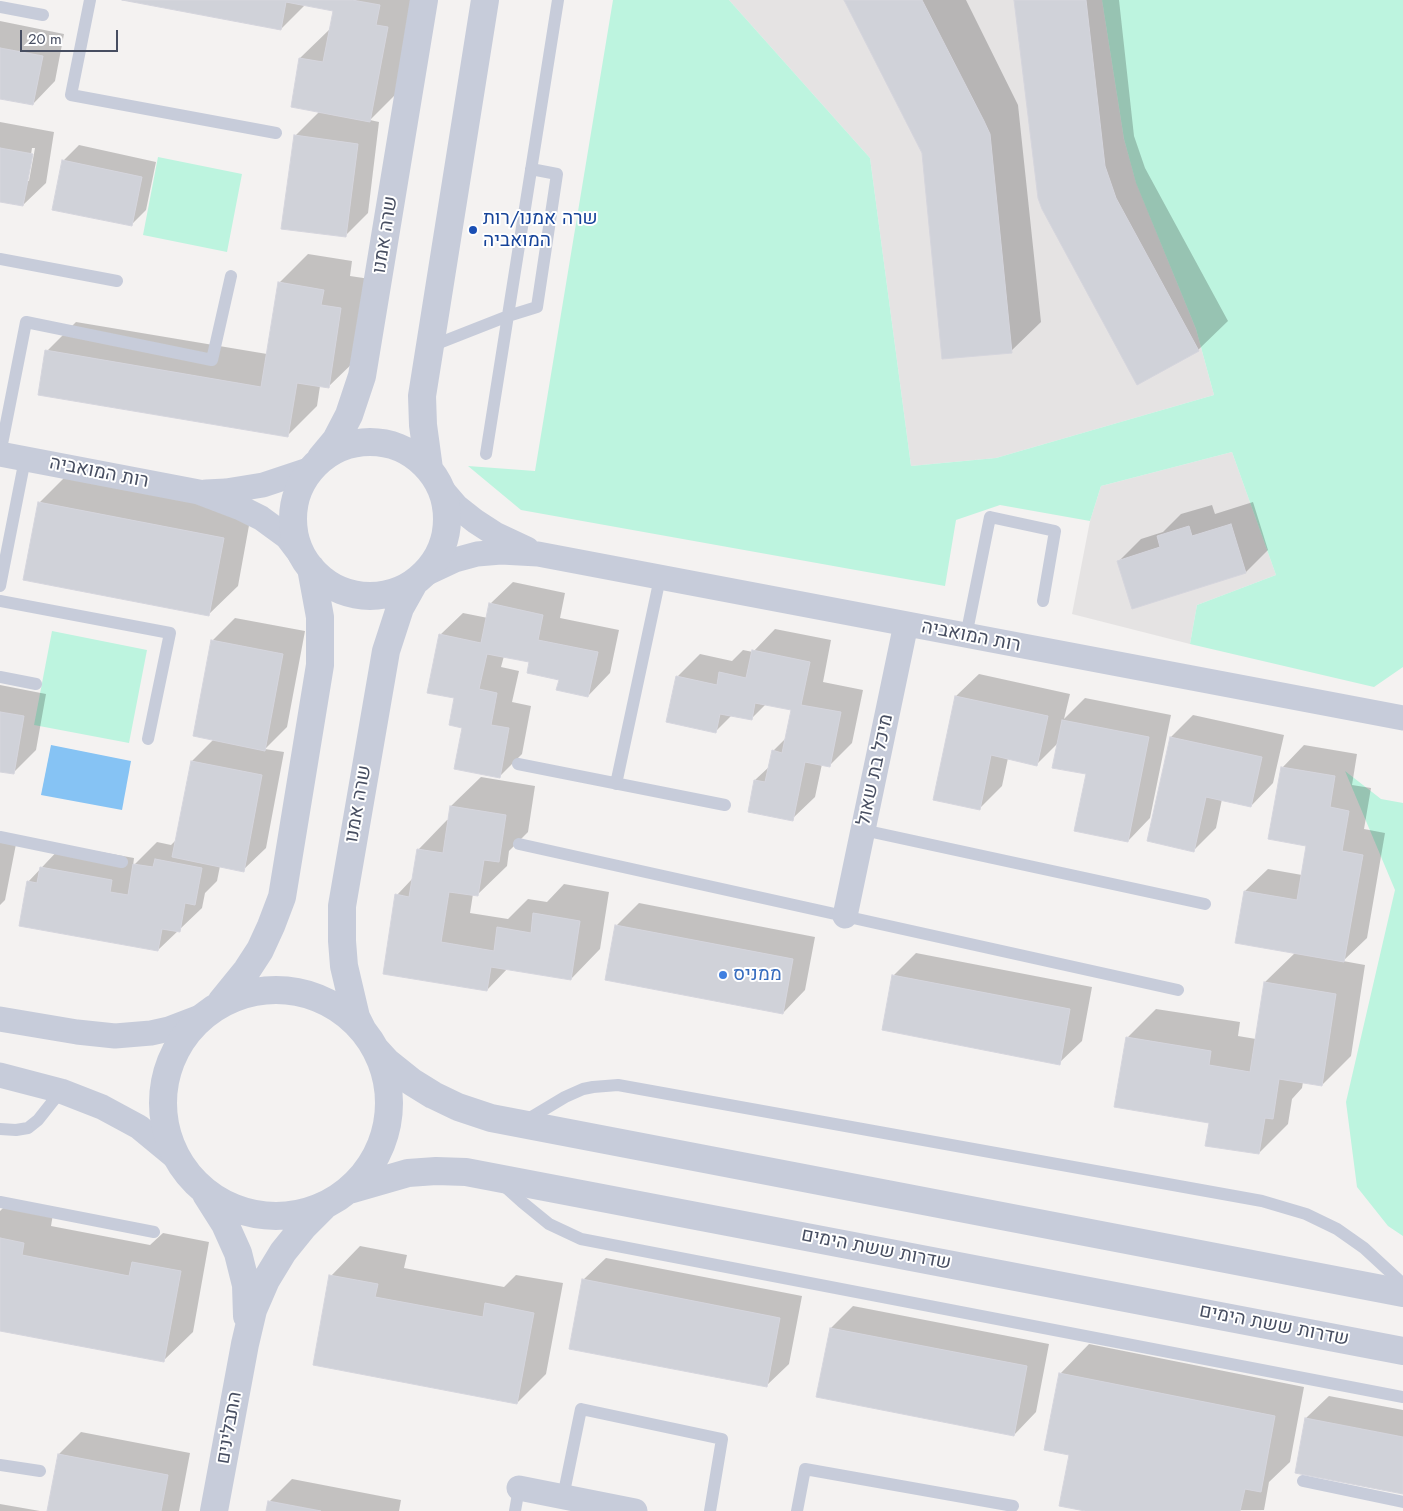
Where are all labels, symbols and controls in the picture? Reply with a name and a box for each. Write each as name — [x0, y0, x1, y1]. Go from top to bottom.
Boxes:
scale bar — [22, 20, 120, 52]
text: 20 m — [28, 28, 62, 50]
street label: שרה אמנו — [369, 195, 403, 275]
place label: שרה אמנו/רות המואביה — [483, 208, 598, 252]
marker: שרה אמנו/רות המואביה — [467, 224, 479, 236]
street label: רות המואביה — [48, 452, 150, 494]
street label: רות המואביה — [920, 616, 1022, 658]
street label: מיכל בת שאול — [853, 712, 899, 828]
street label: שרה אמנו — [341, 764, 377, 844]
place label: ממניס — [733, 964, 782, 986]
marker: ממניס — [717, 969, 729, 981]
street label: שדרות ששת הימים — [799, 1224, 953, 1276]
street label: שדרות ששת הימים — [1197, 1300, 1351, 1352]
street label: התבלינים — [212, 1390, 248, 1466]

